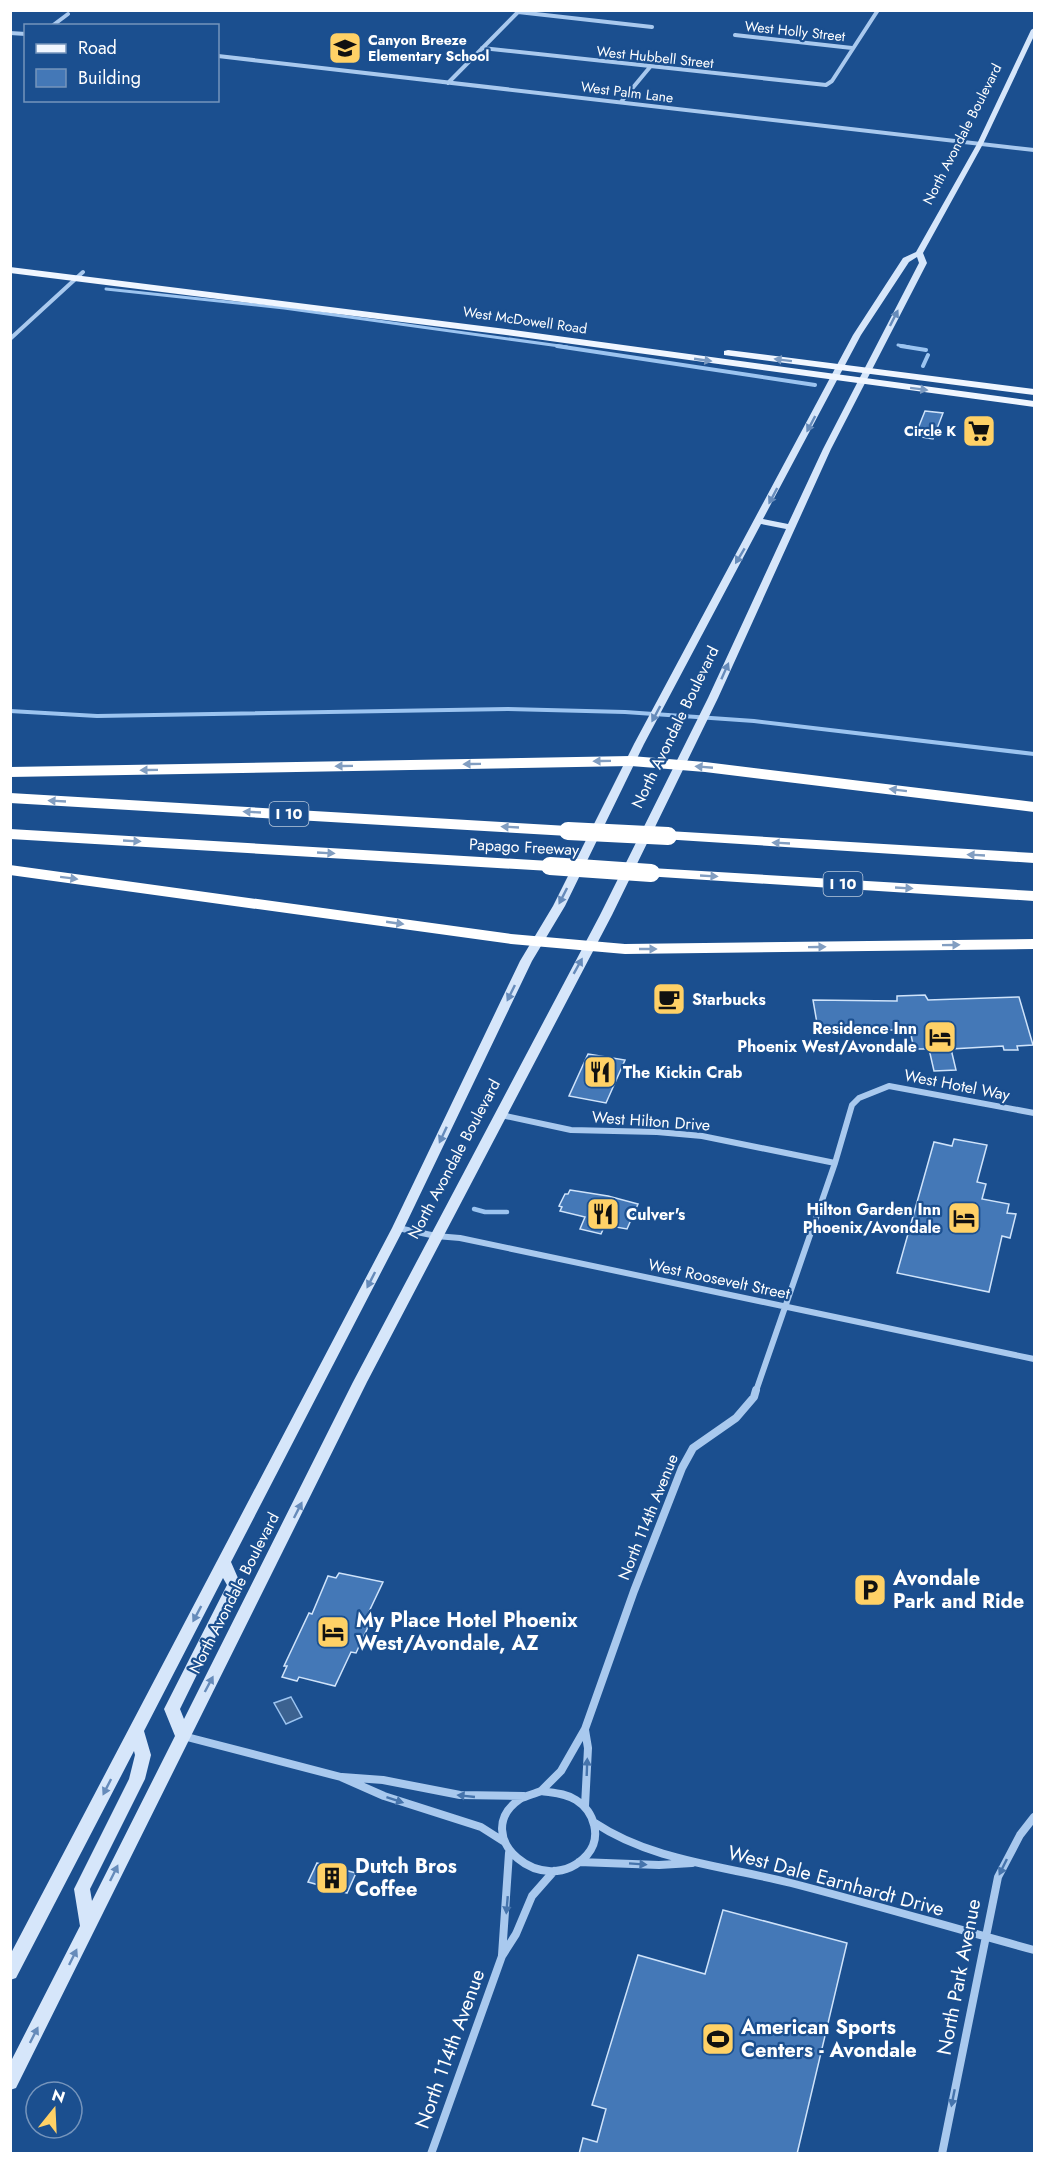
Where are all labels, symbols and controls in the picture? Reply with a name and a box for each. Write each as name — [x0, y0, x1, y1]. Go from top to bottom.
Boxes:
street label: West Holly Street — [744, 16, 847, 46]
legend — [24, 24, 219, 102]
school or university icon: Canyon Breeze Elementary School — [327, 30, 363, 66]
place label: Canyon Breeze Elementary School — [368, 30, 489, 66]
text: Road — [78, 35, 117, 61]
street label: West Hubbell Street — [595, 41, 715, 73]
street label: North Avondale Boulevard — [918, 60, 1006, 208]
text: Building — [78, 65, 141, 91]
street label: West Palm Lane — [580, 76, 674, 108]
street label: West McDowell Road — [461, 301, 589, 339]
one-way arrow — [889, 310, 899, 327]
one-way arrow — [694, 355, 713, 364]
one-way arrow — [773, 355, 792, 364]
one-way arrow — [910, 385, 929, 394]
supermarket icon: Circle K — [961, 413, 997, 449]
one-way arrow — [806, 415, 816, 432]
place label: Circle K — [904, 421, 956, 441]
one-way arrow — [768, 487, 778, 504]
one-way arrow — [735, 548, 746, 564]
street label: North Avondale Boulevard — [626, 642, 724, 812]
one-way arrow — [720, 662, 729, 679]
one-way arrow — [651, 706, 661, 723]
one-way arrow — [592, 756, 611, 766]
one-way arrow — [463, 759, 482, 768]
one-way arrow — [335, 761, 354, 771]
one-way arrow — [695, 762, 714, 772]
one-way arrow — [140, 765, 159, 775]
one-way arrow — [888, 786, 907, 795]
one-way arrow — [48, 796, 67, 805]
road number: I 10 — [270, 802, 308, 826]
one-way arrow — [242, 808, 261, 817]
one-way arrow — [500, 823, 519, 832]
street label: Papago Freeway — [468, 833, 581, 861]
one-way arrow — [122, 836, 141, 846]
one-way arrow — [772, 839, 791, 848]
one-way arrow — [317, 848, 336, 857]
one-way arrow — [967, 850, 986, 860]
one-way arrow — [700, 871, 719, 881]
road number: I 10 — [824, 872, 862, 896]
one-way arrow — [59, 873, 78, 883]
one-way arrow — [895, 883, 914, 892]
one-way arrow — [559, 888, 568, 905]
one-way arrow — [386, 919, 405, 928]
one-way arrow — [941, 940, 960, 950]
one-way arrow — [808, 942, 827, 951]
one-way arrow — [638, 944, 657, 954]
one-way arrow — [573, 957, 583, 974]
cafe icon: Starbucks — [651, 981, 687, 1017]
one-way arrow — [506, 984, 515, 1001]
place label: Starbucks — [692, 988, 766, 1011]
place label: Residence Inn Phoenix West/Avondale — [737, 1017, 917, 1058]
hotel icon: Residence Inn Phoenix West/Avondale — [922, 1019, 958, 1055]
restaurant icon: The Kickin Crab — [582, 1054, 618, 1090]
place label: The Kickin Crab — [623, 1061, 743, 1084]
street label: West Hotel Way — [902, 1063, 1013, 1107]
street label: North Avondale Boulevard — [402, 1075, 506, 1243]
street label: West Hilton Drive — [591, 1105, 711, 1137]
one-way arrow — [439, 1126, 448, 1143]
restaurant icon: Culver's — [585, 1196, 621, 1232]
place label: Hilton Garden Inn Phoenix/Avondale — [803, 1198, 941, 1239]
hotel icon: Hilton Garden Inn Phoenix/Avondale — [946, 1200, 982, 1236]
place label: Culver's — [626, 1203, 685, 1226]
street label: West Roosevelt Street — [646, 1253, 792, 1305]
one-way arrow — [366, 1272, 376, 1289]
street label: North 114th Avenue — [612, 1450, 684, 1584]
one-way arrow — [293, 1501, 302, 1518]
street label: North Avondale Boulevard — [183, 1508, 285, 1678]
place label: Avondale Park and Ride — [892, 1564, 1024, 1616]
parking icon: Avondale Park and Ride — [852, 1572, 888, 1608]
one-way arrow — [192, 1606, 202, 1623]
place label: My Place Hotel Phoenix West/Avondale, AZ — [356, 1606, 578, 1658]
hotel icon: My Place Hotel Phoenix West/Avondale, AZ — [315, 1614, 351, 1650]
one-way arrow — [205, 1675, 214, 1692]
one-way arrow — [582, 1758, 592, 1777]
one-way arrow — [102, 1779, 112, 1796]
one-way arrow — [457, 1791, 476, 1801]
one-way arrow — [386, 1795, 404, 1805]
street label: West Dale Earnhardt Drive — [724, 1838, 948, 1924]
place label: Dutch Bros Coffee — [355, 1852, 457, 1904]
one-way arrow — [999, 1858, 1008, 1875]
one-way arrow — [628, 1859, 647, 1868]
building icon: Dutch Bros Coffee — [314, 1860, 350, 1896]
one-way arrow — [109, 1865, 119, 1882]
one-way arrow — [502, 1895, 512, 1914]
street label: North Park Avenue — [930, 1896, 988, 2058]
one-way arrow — [68, 1948, 78, 1965]
street label: North 114th Avenue — [408, 1965, 492, 2133]
place label: American Sports Centers - Avondale — [740, 2013, 917, 2065]
sports icon: American Sports Centers - Avondale — [700, 2021, 736, 2057]
one-way arrow — [29, 2026, 39, 2043]
north arrow — [24, 2080, 84, 2140]
text: N — [49, 2083, 68, 2109]
one-way arrow — [948, 2089, 957, 2108]

